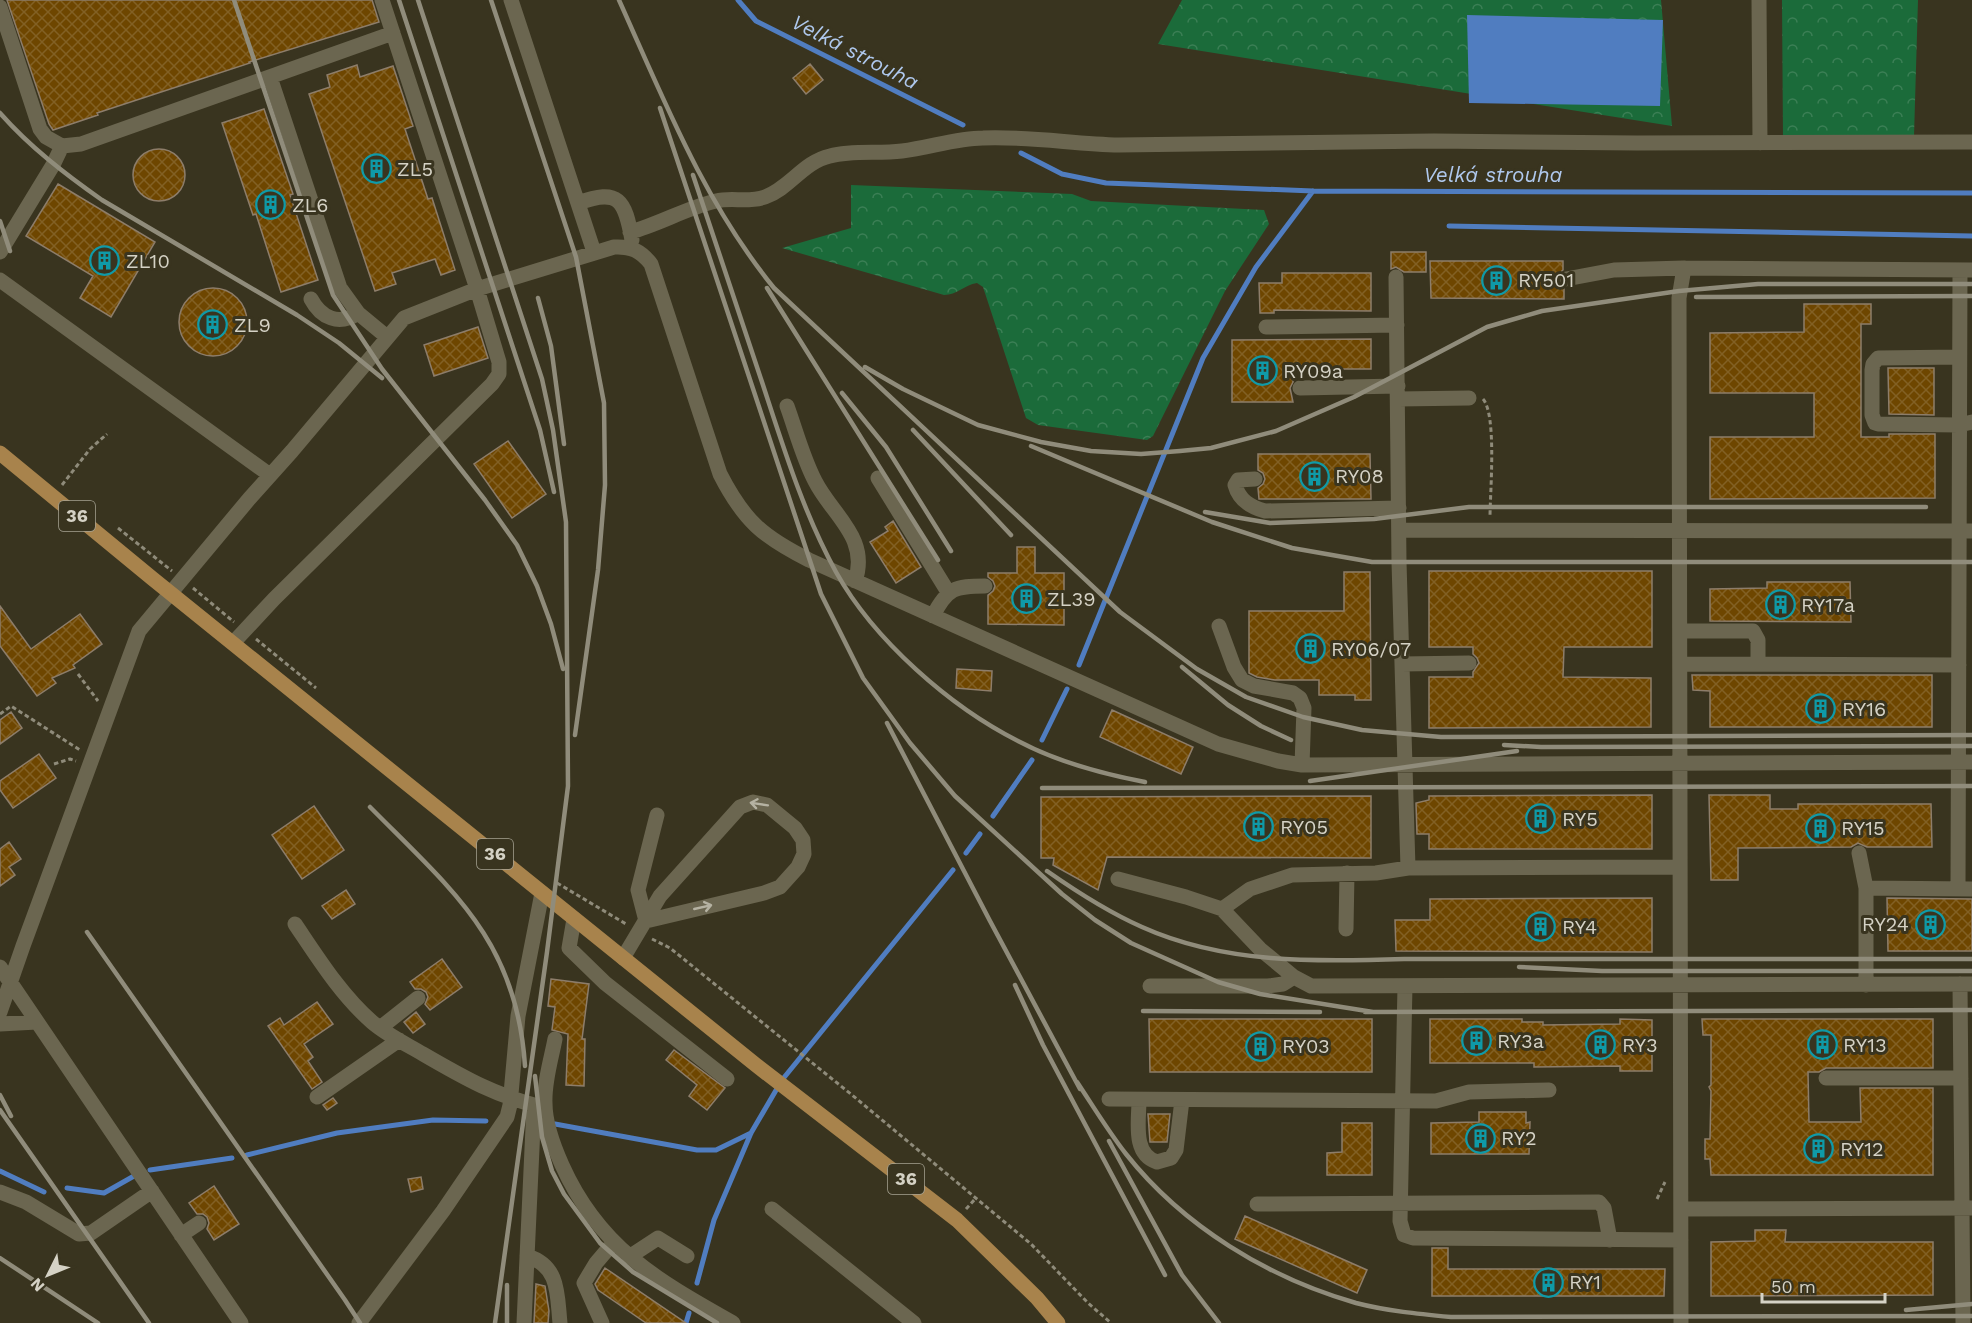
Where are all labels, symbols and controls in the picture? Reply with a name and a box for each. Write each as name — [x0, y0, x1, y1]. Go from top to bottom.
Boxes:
water label: Velká strouha — [788, 9, 923, 94]
building icon: ZL5 — [360, 153, 392, 185]
place label: ZL5 — [397, 157, 433, 181]
water label: Velká strouha — [1424, 162, 1563, 187]
building icon: ZL6 — [255, 189, 287, 221]
place label: ZL6 — [292, 193, 329, 217]
building icon: ZL10 — [89, 245, 121, 277]
place label: ZL10 — [126, 249, 170, 273]
building icon: RY501 — [1481, 264, 1513, 296]
place label: RY501 — [1518, 268, 1574, 292]
building icon: ZL9 — [197, 309, 229, 341]
place label: ZL9 — [234, 313, 271, 337]
building icon: RY09a — [1246, 355, 1278, 387]
place label: RY09a — [1283, 359, 1343, 383]
building icon: RY08 — [1298, 460, 1330, 492]
place label: RY08 — [1335, 464, 1384, 488]
road number: 36 — [59, 501, 95, 531]
building icon: ZL39 — [1010, 583, 1042, 615]
place label: ZL39 — [1047, 587, 1096, 611]
building icon: RY17a — [1764, 589, 1796, 621]
place label: RY17a — [1801, 593, 1855, 617]
building icon: RY06/07 — [1294, 633, 1326, 665]
place label: RY06/07 — [1331, 637, 1411, 661]
building icon: RY16 — [1805, 693, 1837, 725]
place label: RY16 — [1842, 697, 1886, 721]
one-way arrow — [750, 799, 769, 810]
building icon: RY5 — [1525, 803, 1557, 835]
place label: RY5 — [1562, 807, 1598, 831]
building icon: RY05 — [1243, 811, 1275, 843]
building icon: RY15 — [1804, 812, 1836, 844]
place label: RY05 — [1280, 815, 1328, 839]
place label: RY15 — [1841, 816, 1885, 840]
road number: 36 — [477, 839, 513, 869]
one-way arrow — [693, 901, 712, 913]
building icon: RY24 — [1914, 908, 1946, 940]
building icon: RY4 — [1525, 911, 1557, 943]
place label: RY24 — [1862, 912, 1909, 936]
place label: RY4 — [1562, 915, 1597, 939]
building icon: RY3a — [1460, 1025, 1492, 1057]
place label: RY3a — [1497, 1029, 1544, 1053]
building icon: RY3 — [1585, 1029, 1617, 1061]
building icon: RY13 — [1806, 1029, 1838, 1061]
building icon: RY03 — [1245, 1030, 1277, 1062]
place label: RY3 — [1622, 1033, 1658, 1057]
place label: RY13 — [1843, 1033, 1887, 1057]
place label: RY03 — [1282, 1034, 1330, 1058]
building icon: RY2 — [1464, 1122, 1496, 1154]
place label: RY2 — [1501, 1126, 1537, 1150]
building icon: RY12 — [1803, 1133, 1835, 1165]
place label: RY12 — [1840, 1137, 1884, 1161]
road number: 36 — [888, 1164, 924, 1194]
north arrow — [18, 1245, 78, 1305]
building icon: RY1 — [1532, 1266, 1564, 1298]
scale bar — [1762, 1266, 1885, 1304]
place label: RY1 — [1569, 1270, 1601, 1294]
text: N — [26, 1274, 48, 1296]
text: 50 m — [1771, 1276, 1816, 1297]

